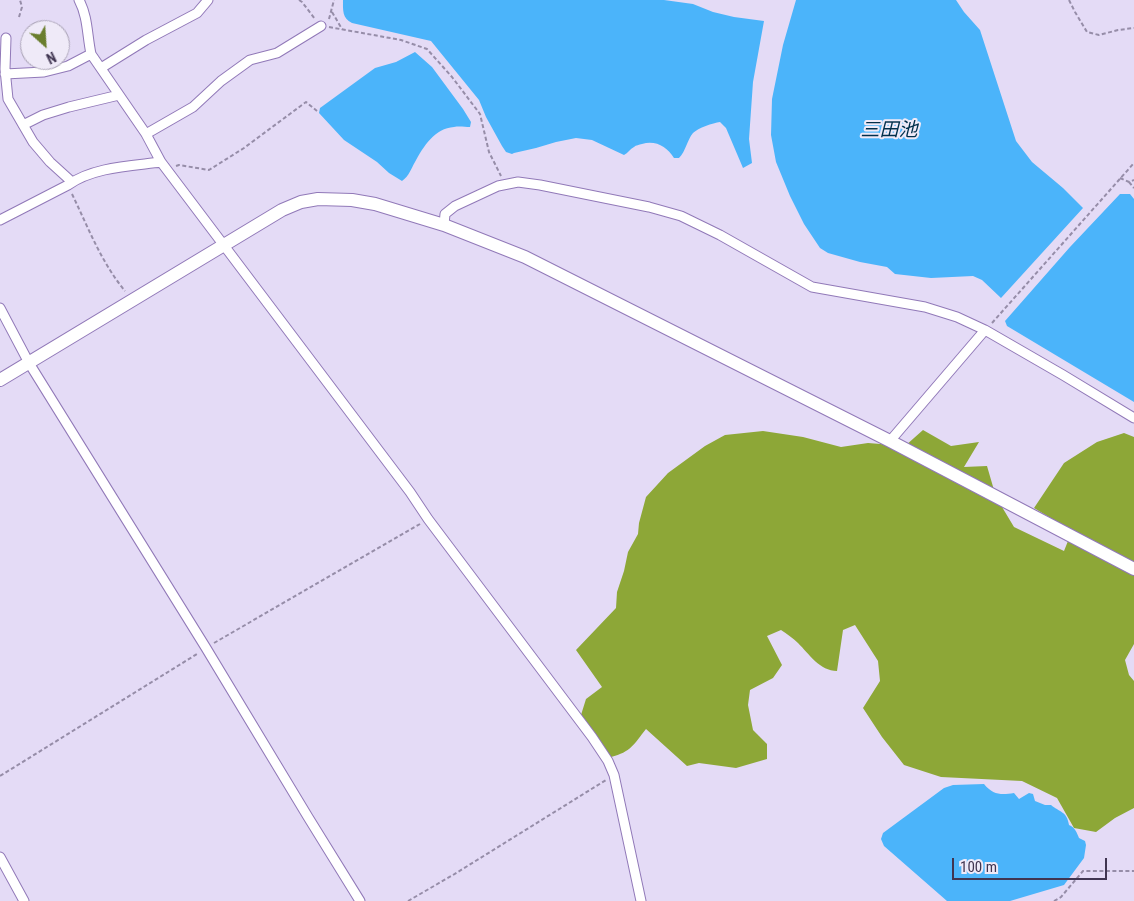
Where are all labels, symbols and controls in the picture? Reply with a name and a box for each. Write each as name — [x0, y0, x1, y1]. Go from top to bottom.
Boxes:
north arrow — [20, 20, 70, 70]
text: N — [44, 49, 59, 67]
water label: 三田池 — [861, 120, 917, 142]
scale bar — [954, 848, 1109, 880]
text: 100 m — [960, 858, 997, 876]

